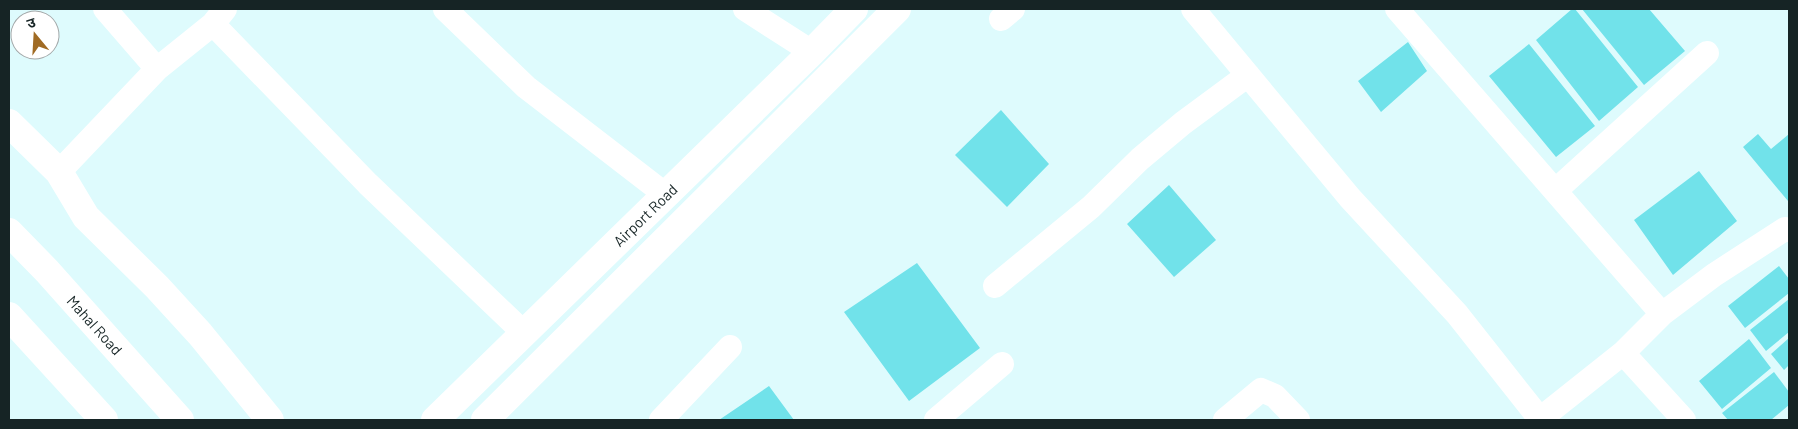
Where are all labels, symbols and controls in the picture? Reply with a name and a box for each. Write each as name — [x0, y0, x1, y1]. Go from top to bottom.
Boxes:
north arrow — [10, 10, 60, 60]
text: उ — [24, 13, 38, 32]
street label: Airport Road — [609, 180, 681, 250]
street label: Mahal Road — [64, 292, 126, 358]

